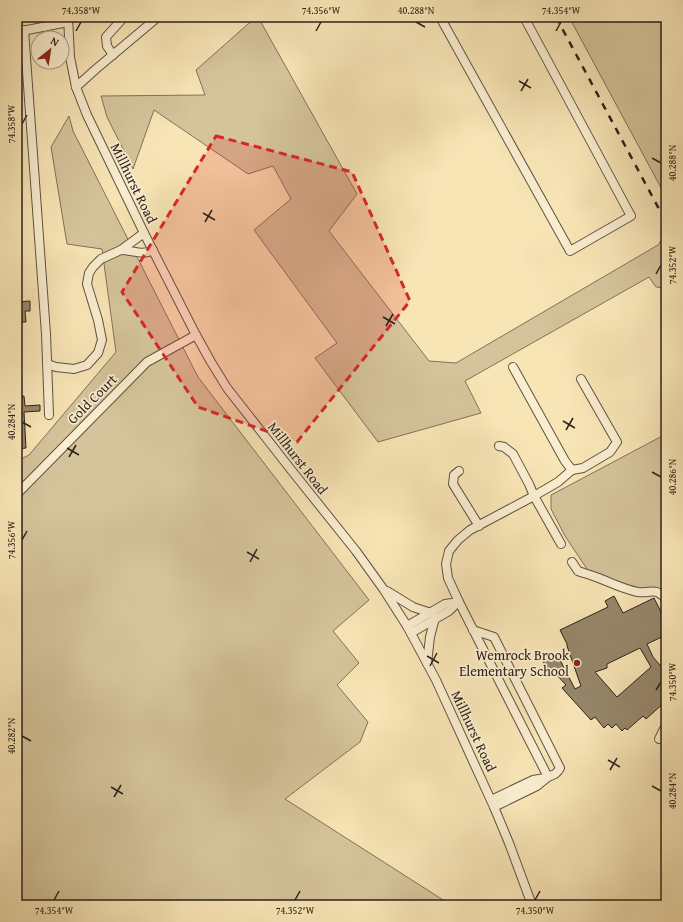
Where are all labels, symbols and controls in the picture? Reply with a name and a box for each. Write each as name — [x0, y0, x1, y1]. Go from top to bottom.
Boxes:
text: 74.358°W — [62, 3, 101, 18]
text: 74.356°W — [302, 3, 341, 18]
text: 40.288°N — [398, 3, 435, 18]
text: 74.354°W — [542, 3, 581, 18]
north arrow — [30, 30, 70, 70]
text: N — [48, 33, 63, 50]
text: 74.358°W — [4, 104, 19, 143]
street label: Millhurst Road — [106, 139, 162, 227]
text: 40.288°N — [665, 144, 680, 181]
text: 74.352°W — [665, 245, 680, 284]
street label: Gold Court — [63, 370, 121, 428]
text: 40.284°N — [4, 403, 19, 440]
street label: Millhurst Road — [263, 417, 333, 499]
text: 40.286°N — [665, 458, 680, 495]
text: 74.356°W — [4, 520, 19, 559]
place label: Wemrock Brook Elementary School — [459, 645, 570, 681]
marker: Wemrock Brook Elementary School — [572, 658, 582, 668]
text: 74.350°W — [665, 662, 680, 701]
street label: Millhurst Road — [446, 687, 502, 775]
text: 40.282°N — [4, 717, 19, 754]
text: 40.284°N — [665, 772, 680, 809]
text: 74.354°W — [35, 903, 74, 918]
text: 74.352°W — [276, 903, 315, 918]
text: 74.350°W — [516, 903, 555, 918]

